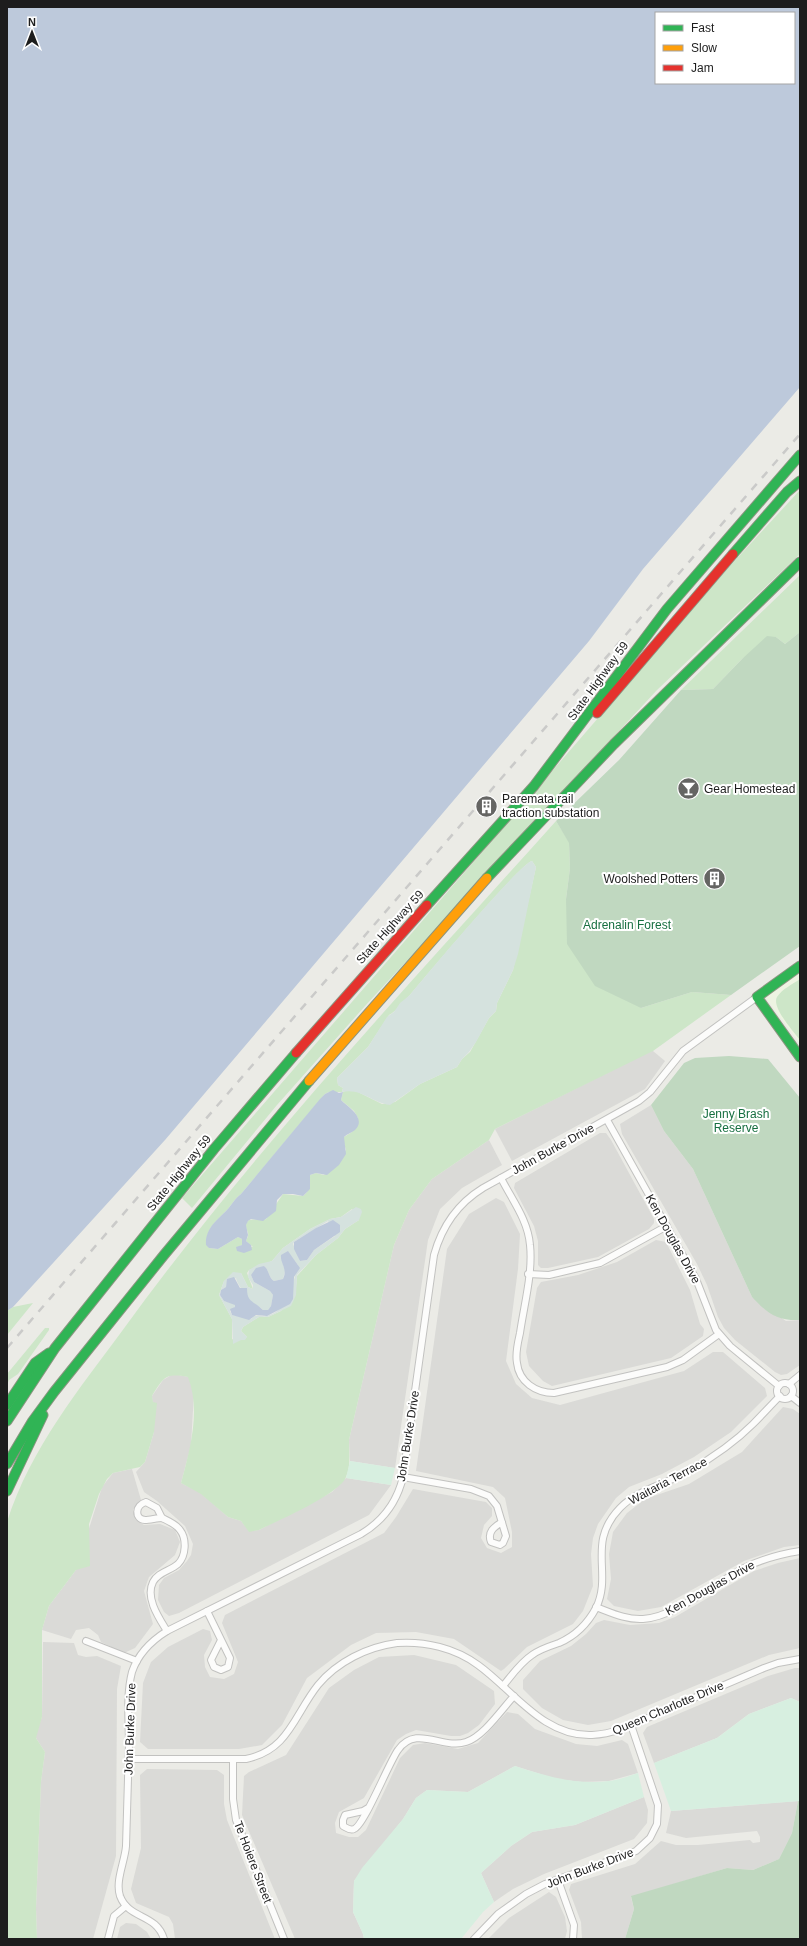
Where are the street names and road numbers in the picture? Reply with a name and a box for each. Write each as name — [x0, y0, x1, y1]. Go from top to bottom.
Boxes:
street label: State Highway 59 — [565, 639, 631, 723]
street label: State Highway 59 — [353, 887, 427, 967]
street label: John Burke Drive — [509, 1120, 597, 1177]
street label: State Highway 59 — [144, 1132, 214, 1214]
street label: Ken Douglas Drive — [643, 1192, 704, 1286]
street label: John Burke Drive — [394, 1389, 422, 1483]
street label: Waitaria Terrace — [626, 1454, 710, 1508]
street label: Ken Douglas Drive — [663, 1557, 757, 1618]
street label: Queen Charlotte Drive — [610, 1678, 726, 1738]
street label: John Burke Drive — [121, 1682, 139, 1775]
street label: Te Hoiere Street — [231, 1819, 275, 1906]
street label: John Burke Drive — [545, 1845, 636, 1891]

